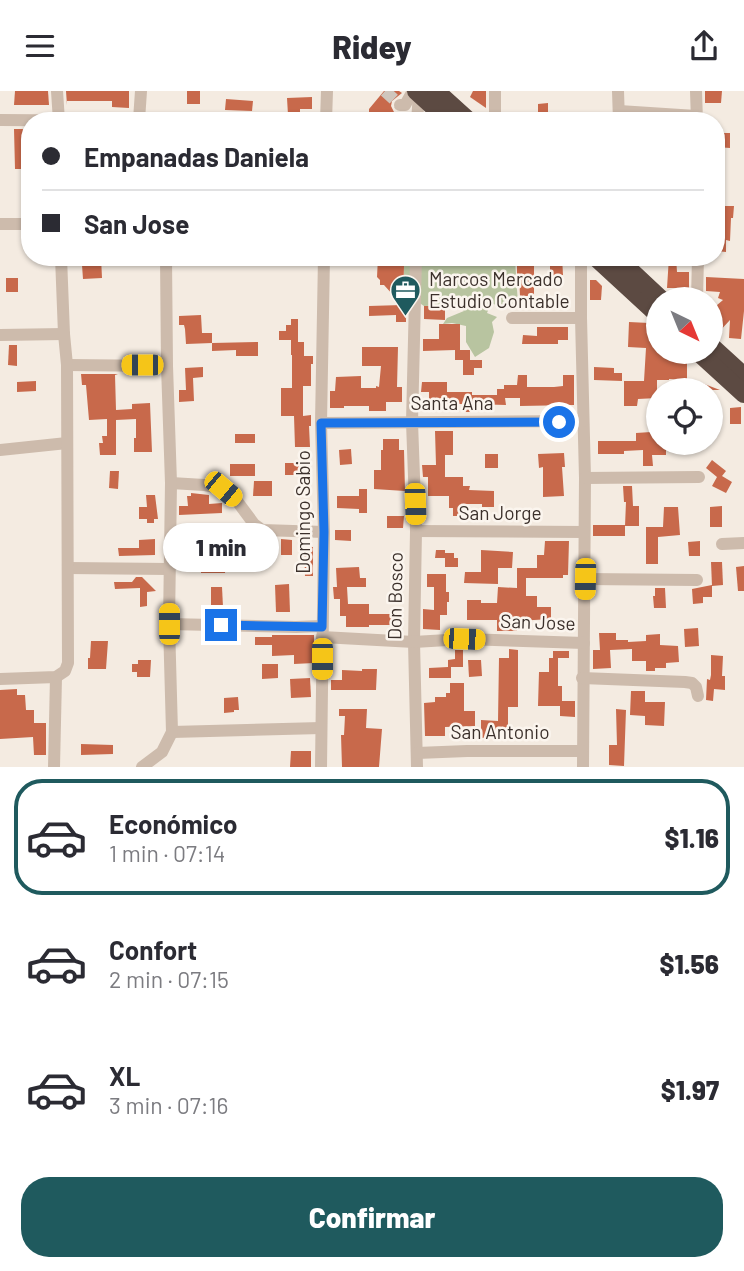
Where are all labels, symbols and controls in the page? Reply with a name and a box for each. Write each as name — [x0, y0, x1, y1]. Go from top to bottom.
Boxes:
icon: menu — [21, 27, 59, 65]
text: Ridey — [332, 27, 412, 65]
icon: share — [685, 27, 723, 65]
text: Empanadas Daniela — [84, 141, 309, 172]
text: San Jose — [84, 208, 189, 239]
place label: Marcos Mercado Estudio Contable — [429, 267, 570, 312]
office icon: Marcos Mercado Estudio Contable — [389, 273, 423, 317]
north arrow — [646, 287, 723, 364]
map controls — [646, 287, 723, 455]
car — [122, 355, 164, 376]
button: locate — [646, 378, 723, 455]
street label: Santa Ana — [411, 391, 493, 414]
route start — [543, 406, 575, 438]
street label: Domingo Sabio — [291, 450, 314, 574]
car — [201, 467, 246, 511]
car — [404, 483, 427, 525]
street label: San Jorge — [458, 501, 542, 524]
callout: 1 min — [163, 524, 279, 573]
text: 1 min — [196, 533, 246, 561]
street label: Don Bosco — [382, 552, 407, 640]
car — [575, 558, 596, 600]
car — [159, 603, 180, 645]
route end — [205, 609, 237, 641]
street label: San Jose — [500, 609, 576, 634]
car — [443, 628, 486, 650]
car — [312, 638, 333, 680]
street label: San Antonio — [450, 720, 550, 743]
icon: car — [25, 806, 88, 869]
text: Económico — [109, 808, 238, 839]
text: $1.16 — [664, 822, 719, 853]
text: 1 min · 07:14 — [109, 839, 225, 867]
icon: car — [25, 932, 88, 995]
text: Confort — [109, 934, 197, 965]
text: $1.56 — [659, 948, 719, 979]
text: 2 min · 07:15 — [109, 965, 229, 993]
icon: car — [25, 1058, 88, 1121]
text: XL — [109, 1060, 140, 1091]
text: $1.97 — [661, 1074, 719, 1105]
text: 3 min · 07:16 — [109, 1091, 228, 1119]
button: Confirmar — [21, 1177, 723, 1257]

